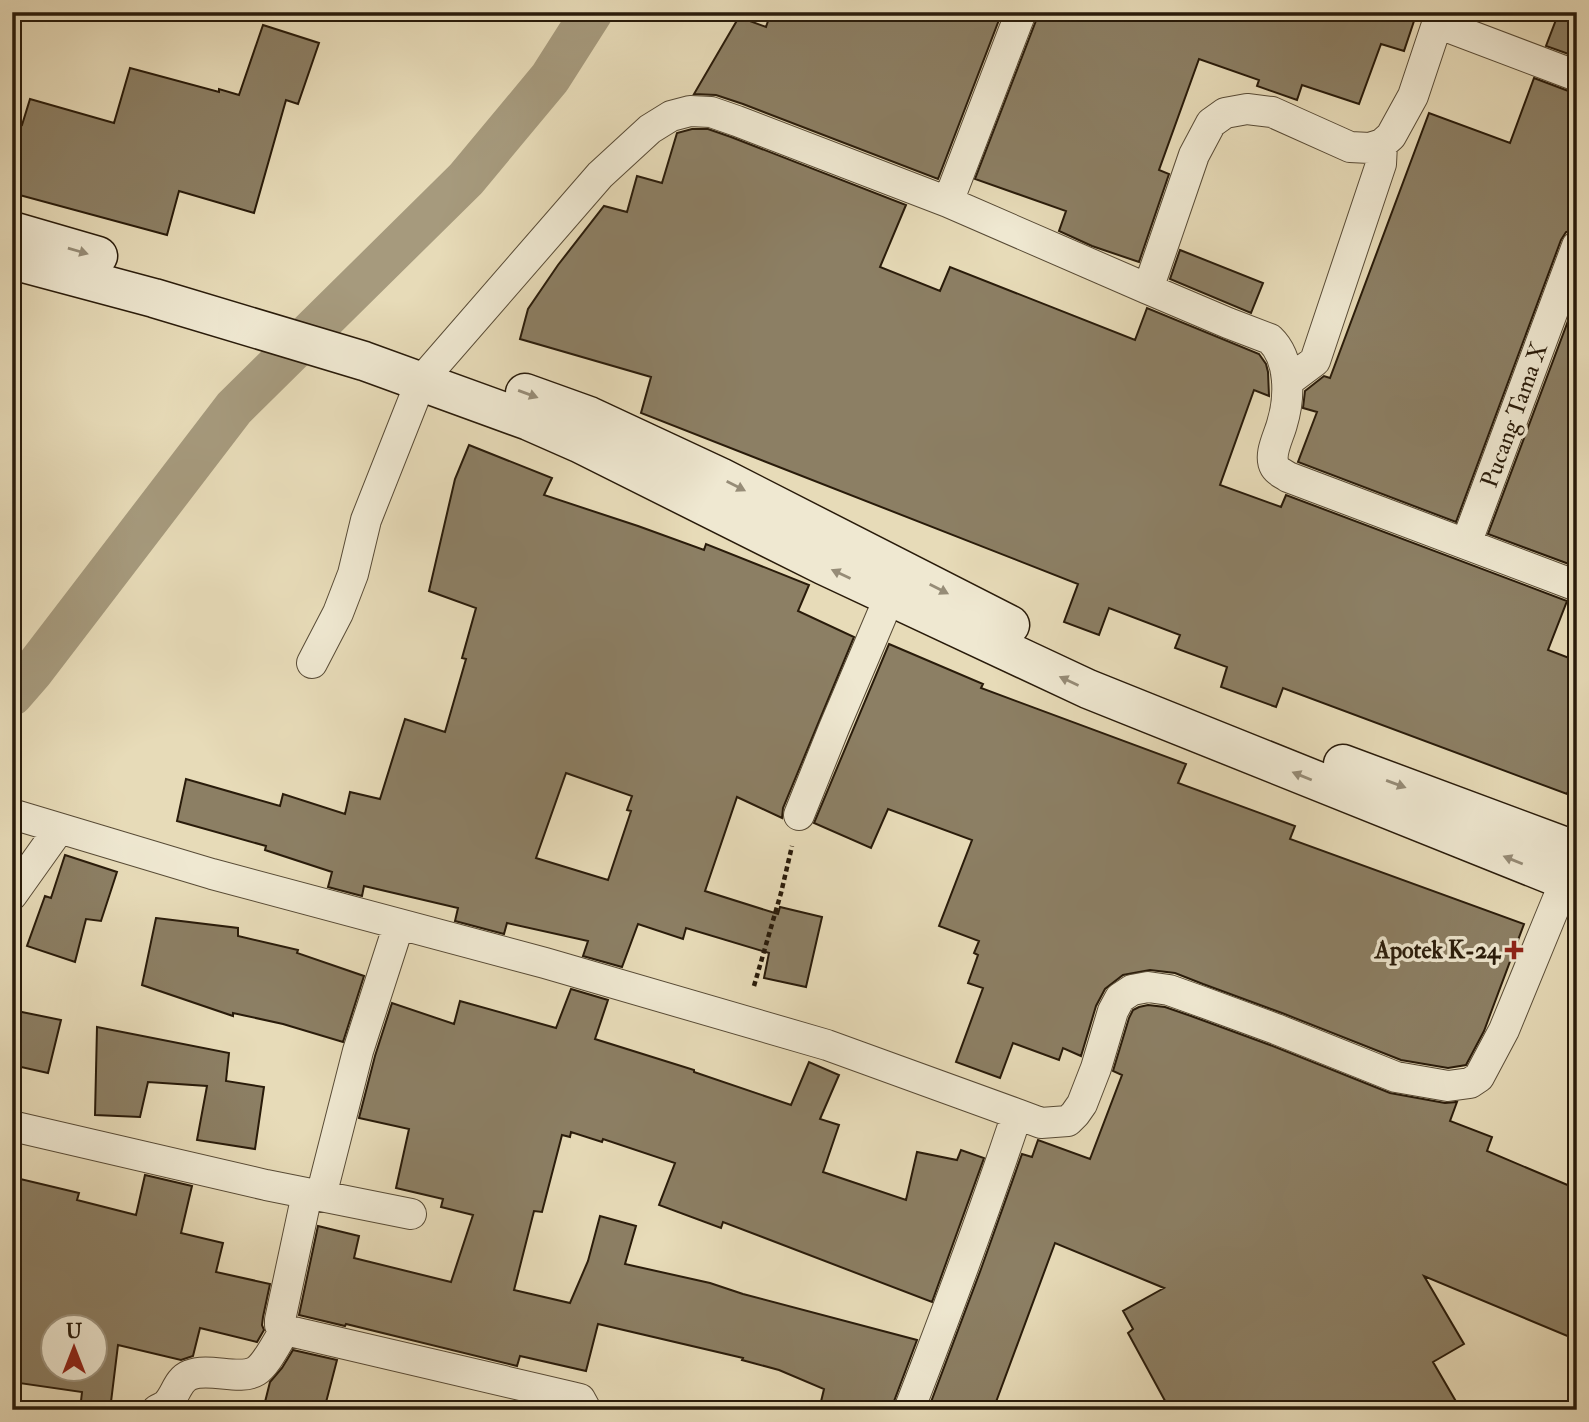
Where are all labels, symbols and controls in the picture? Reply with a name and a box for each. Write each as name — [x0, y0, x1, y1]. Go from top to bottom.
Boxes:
one-way arrow — [67, 246, 88, 256]
street label: Pucang Tama X — [1474, 338, 1555, 492]
one-way arrow — [518, 389, 539, 400]
one-way arrow — [726, 480, 746, 491]
one-way arrow — [831, 568, 851, 579]
one-way arrow — [929, 584, 949, 595]
one-way arrow — [1059, 675, 1079, 686]
one-way arrow — [1291, 770, 1312, 781]
one-way arrow — [1385, 779, 1406, 790]
one-way arrow — [1503, 855, 1524, 866]
place label: Apotek K-24 — [1374, 935, 1502, 966]
marker: Apotek K-24 — [1506, 942, 1522, 958]
north arrow — [38, 1314, 108, 1384]
text: U — [66, 1320, 82, 1344]

